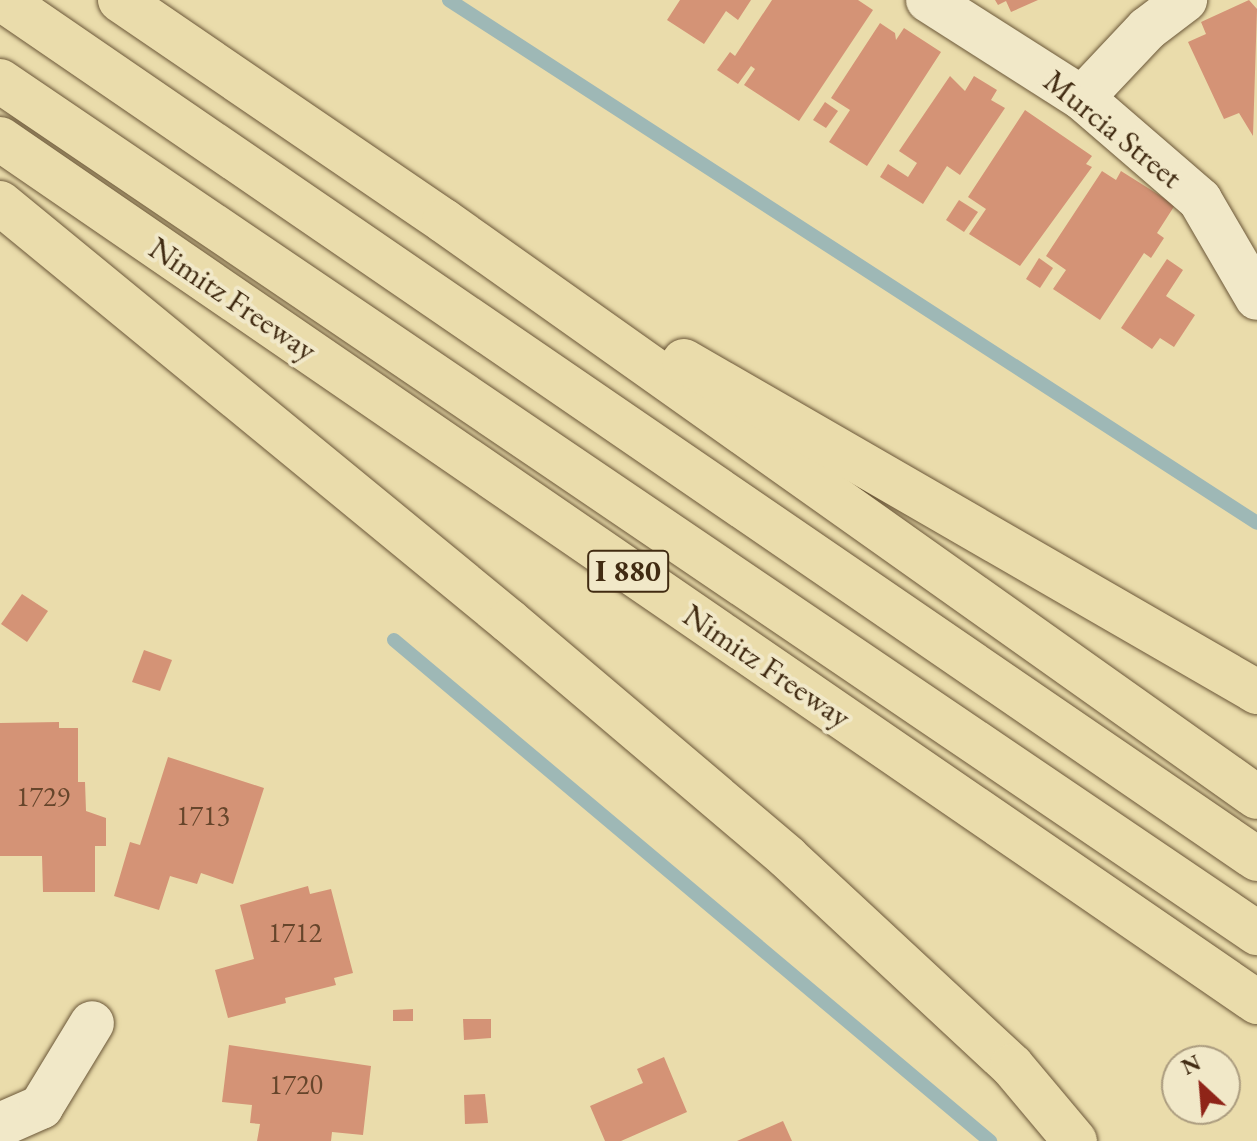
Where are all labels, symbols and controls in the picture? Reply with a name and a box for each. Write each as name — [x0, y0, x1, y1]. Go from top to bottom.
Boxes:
street label: Murcia Street — [1036, 62, 1190, 196]
street label: Nimitz Freeway — [142, 229, 324, 369]
road number: I 880 — [586, 545, 670, 597]
street label: Nimitz Freeway — [676, 596, 858, 736]
house number: 1729 — [16, 779, 70, 813]
house number: 1713 — [176, 798, 230, 832]
house number: 1712 — [268, 915, 322, 949]
north arrow — [1161, 1045, 1241, 1125]
text: N — [1177, 1048, 1205, 1082]
house number: 1720 — [269, 1067, 323, 1101]

